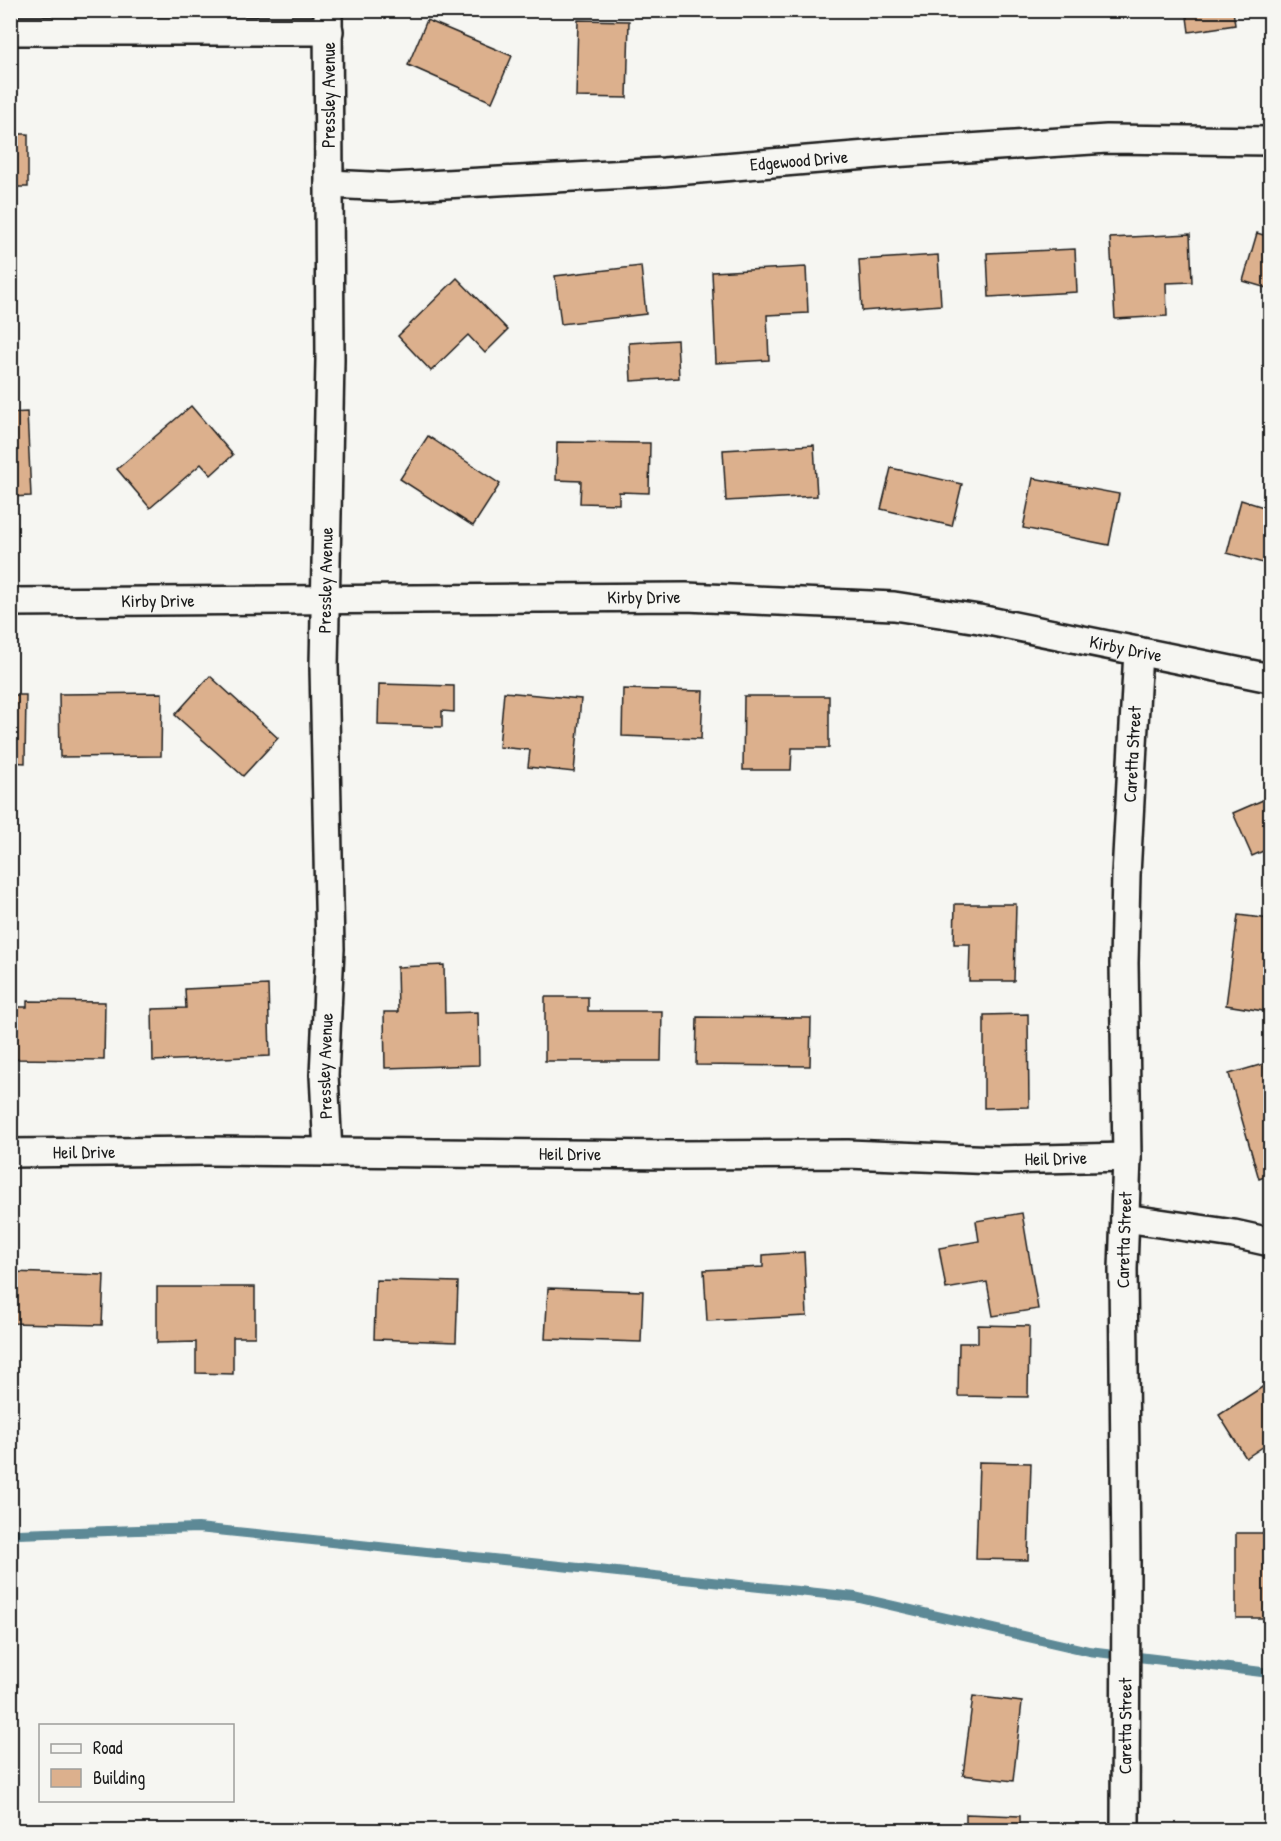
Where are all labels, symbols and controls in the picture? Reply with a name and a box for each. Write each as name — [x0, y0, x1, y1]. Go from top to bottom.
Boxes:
street label: Pressley Avenue — [316, 42, 341, 148]
street label: Edgewood Drive — [749, 144, 849, 177]
street label: Pressley Avenue — [312, 527, 339, 634]
street label: Kirby Drive — [607, 584, 681, 610]
street label: Kirby Drive — [121, 588, 195, 613]
street label: Kirby Drive — [1087, 629, 1164, 668]
street label: Caretta Street — [1117, 705, 1147, 803]
street label: Pressley Avenue — [311, 1013, 339, 1120]
street label: Heil Drive — [53, 1139, 115, 1165]
street label: Heil Drive — [539, 1141, 601, 1166]
street label: Heil Drive — [1024, 1145, 1087, 1171]
street label: Caretta Street — [1110, 1191, 1138, 1288]
street label: Caretta Street — [1112, 1677, 1138, 1774]
legend — [39, 1724, 234, 1802]
text: Road — [93, 1735, 123, 1760]
text: Building — [93, 1765, 145, 1790]

